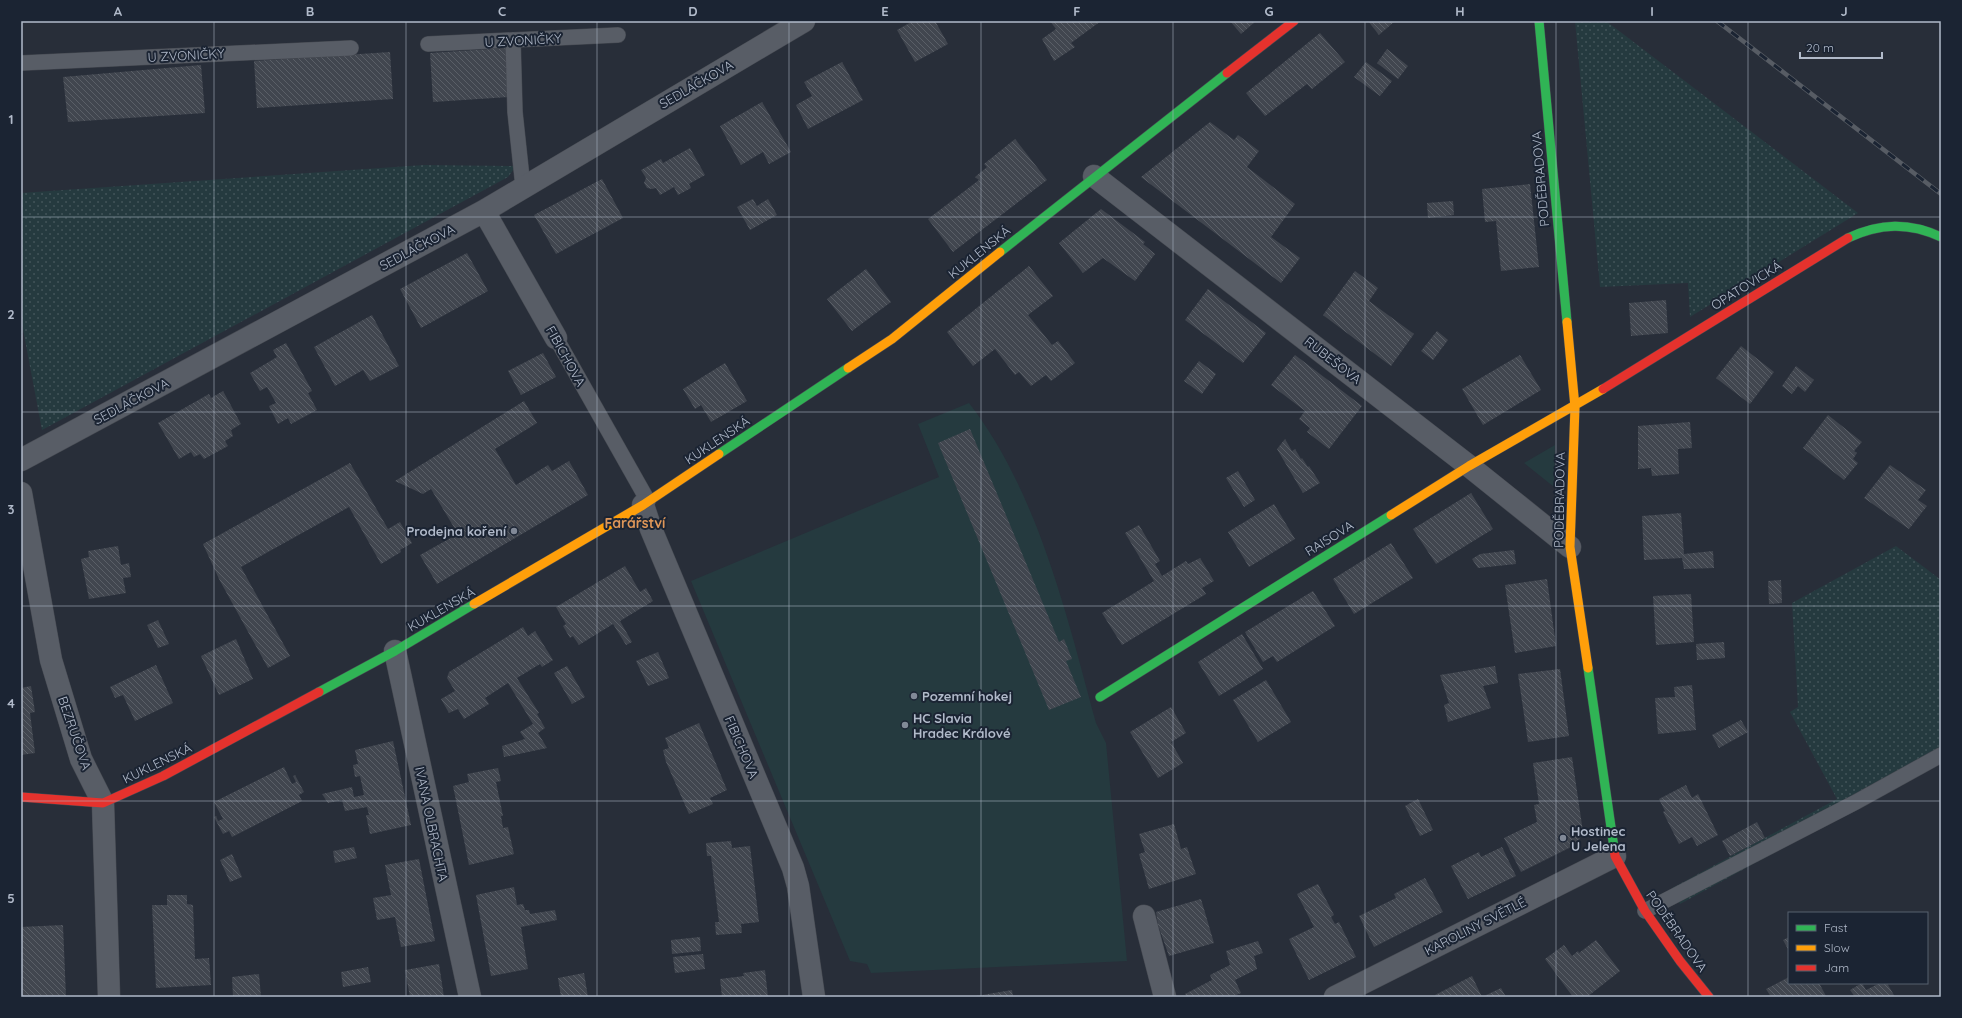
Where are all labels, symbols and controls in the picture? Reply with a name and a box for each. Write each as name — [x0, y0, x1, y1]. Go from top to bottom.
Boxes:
text: A — [114, 3, 123, 19]
text: B — [306, 3, 314, 19]
text: C — [498, 3, 506, 19]
text: D — [688, 3, 698, 19]
text: E — [881, 3, 889, 19]
text: F — [1073, 3, 1081, 19]
text: G — [1264, 3, 1274, 19]
text: H — [1455, 3, 1465, 19]
text: I — [1650, 3, 1654, 19]
text: J — [1840, 3, 1848, 19]
street label: U ZVONIČKY — [484, 30, 563, 50]
scale bar — [1800, 34, 1882, 60]
text: 20 m — [1806, 40, 1834, 55]
street label: U ZVONIČKY — [147, 45, 226, 65]
street label: SEDLÁČKOVA — [656, 56, 736, 112]
text: 1 — [8, 111, 14, 127]
street label: PODĚBRADOVA — [1528, 130, 1552, 227]
street label: SEDLÁČKOVA — [377, 220, 458, 273]
street label: KUKLENSKÁ — [945, 222, 1014, 282]
street label: OPATOVICKÁ — [1708, 257, 1785, 313]
text: 2 — [7, 306, 15, 322]
street label: FIBICHOVA — [543, 323, 589, 390]
street label: RUBEŠOVA — [1301, 333, 1365, 387]
street label: SEDLÁČKOVA — [91, 374, 172, 427]
street label: KUKLENSKÁ — [681, 412, 753, 468]
street label: PODĚBRADOVA — [1550, 451, 1568, 548]
text: 3 — [8, 501, 15, 517]
district label: Farářství — [605, 514, 666, 532]
street label: RAISOVA — [1302, 517, 1357, 559]
place label: Prodejna koření — [406, 523, 507, 539]
marker: Prodejna koření — [509, 526, 519, 536]
street label: KUKLENSKÁ — [405, 583, 478, 635]
place label: Pozemní hokej — [922, 688, 1012, 704]
marker: Pozemní hokej — [909, 691, 919, 701]
street label: BEZRUČOVA — [55, 694, 95, 773]
text: 4 — [7, 695, 15, 711]
place label: HC Slavia Hradec Králové — [913, 710, 1011, 741]
street label: FIBICHOVA — [722, 713, 763, 781]
marker: HC Slavia Hradec Králové — [900, 720, 910, 730]
street label: KUKLENSKÁ — [120, 739, 195, 787]
street label: IVANA OLBRACHTA — [412, 765, 452, 884]
place label: Hostinec U Jelena — [1571, 823, 1626, 854]
marker: Hostinec U Jelena — [1558, 833, 1568, 843]
street label: PODĚBRADOVA — [1643, 887, 1711, 975]
text: 5 — [7, 890, 15, 906]
street label: KAROLINY SVĚTLÉ — [1422, 894, 1528, 958]
legend — [1788, 912, 1928, 984]
text: Fast — [1824, 920, 1848, 935]
text: Slow — [1824, 940, 1850, 955]
text: Jam — [1824, 960, 1849, 975]

